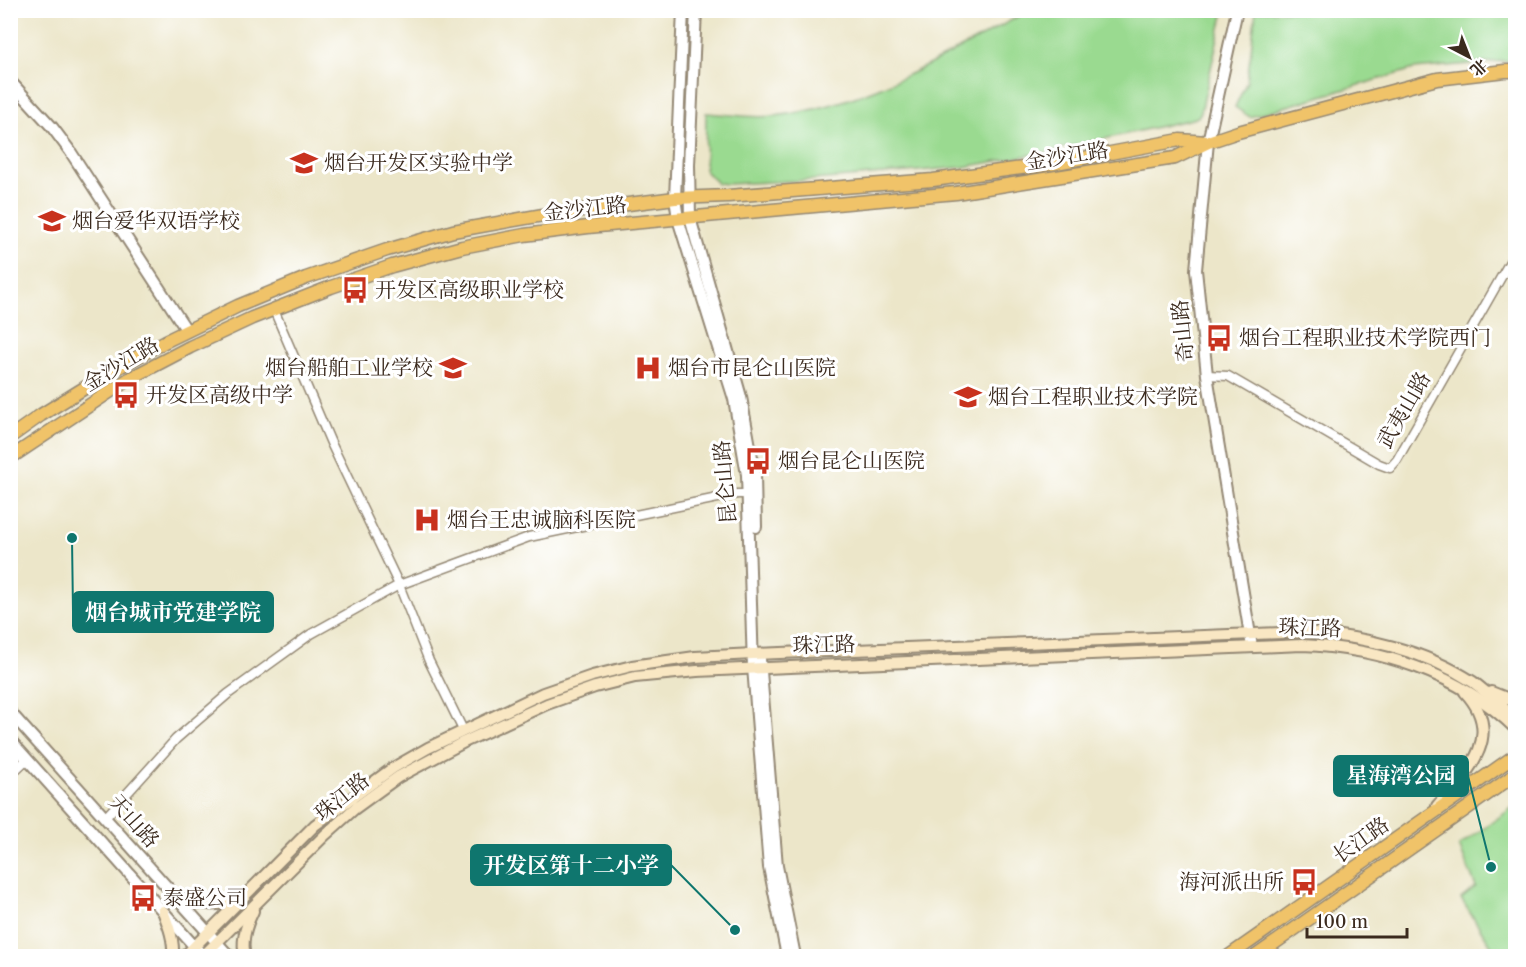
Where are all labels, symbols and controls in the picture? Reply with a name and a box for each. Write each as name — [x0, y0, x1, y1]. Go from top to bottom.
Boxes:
north arrow — [1439, 27, 1499, 87]
text: 北 — [1466, 55, 1492, 81]
street label: 金沙江路 — [1023, 137, 1110, 174]
school or university icon: 烟台开发区实验中学 — [289, 148, 319, 178]
place label: 烟台开发区实验中学 — [324, 150, 513, 175]
street label: 金沙江路 — [542, 192, 628, 225]
school or university icon: 烟台爱华双语学校 — [37, 206, 67, 236]
place label: 烟台爱华双语学校 — [72, 208, 240, 233]
bus stop icon: 开发区高级职业学校 — [340, 275, 370, 305]
place label: 开发区高级职业学校 — [375, 277, 564, 302]
street label: 奇山路 — [1167, 298, 1198, 364]
bus stop icon: 烟台工程职业技术学院西门 — [1204, 323, 1234, 353]
place label: 烟台工程职业技术学院西门 — [1239, 325, 1491, 350]
street label: 金沙江路 — [78, 331, 163, 396]
school or university icon: 烟台船舶工业学校 — [438, 353, 468, 383]
hospital icon: 烟台市昆仑山医院 — [633, 353, 663, 383]
place label: 烟台船舶工业学校 — [265, 355, 433, 380]
place label: 烟台市昆仑山医院 — [668, 355, 836, 380]
street label: 武夷山路 — [1372, 367, 1435, 452]
bus stop icon: 开发区高级中学 — [111, 380, 141, 410]
place label: 开发区高级中学 — [146, 382, 293, 407]
school or university icon: 烟台工程职业技术学院 — [953, 382, 983, 412]
place label: 烟台工程职业技术学院 — [988, 384, 1198, 409]
street label: 昆仑山路 — [708, 439, 741, 525]
bus stop icon: 烟台昆仑山医院 — [743, 446, 773, 476]
place label: 烟台昆仑山医院 — [778, 448, 925, 473]
hospital icon: 烟台王忠诚脑科医院 — [412, 505, 442, 535]
place label: 烟台王忠诚脑科医院 — [447, 507, 636, 532]
callout: 烟台城市党建学院 — [73, 592, 273, 632]
text: 烟台城市党建学院 — [85, 599, 261, 626]
street label: 珠江路 — [1278, 614, 1342, 641]
street label: 珠江路 — [792, 631, 856, 658]
callout: 星海湾公园 — [1334, 756, 1468, 796]
text: 星海湾公园 — [1346, 762, 1456, 789]
street label: 珠江路 — [309, 767, 374, 826]
street label: 天山路 — [104, 789, 165, 852]
street label: 长江路 — [1328, 811, 1394, 868]
callout: 开发区第十二小学 — [471, 845, 671, 885]
text: 开发区第十二小学 — [483, 852, 659, 879]
bus stop icon: 海河派出所 — [1289, 867, 1319, 897]
place label: 海河派出所 — [1179, 869, 1284, 894]
bus stop icon: 泰盛公司 — [128, 883, 158, 913]
place label: 泰盛公司 — [163, 885, 247, 910]
scale bar — [1307, 901, 1408, 939]
text: 100 m — [1316, 911, 1368, 933]

